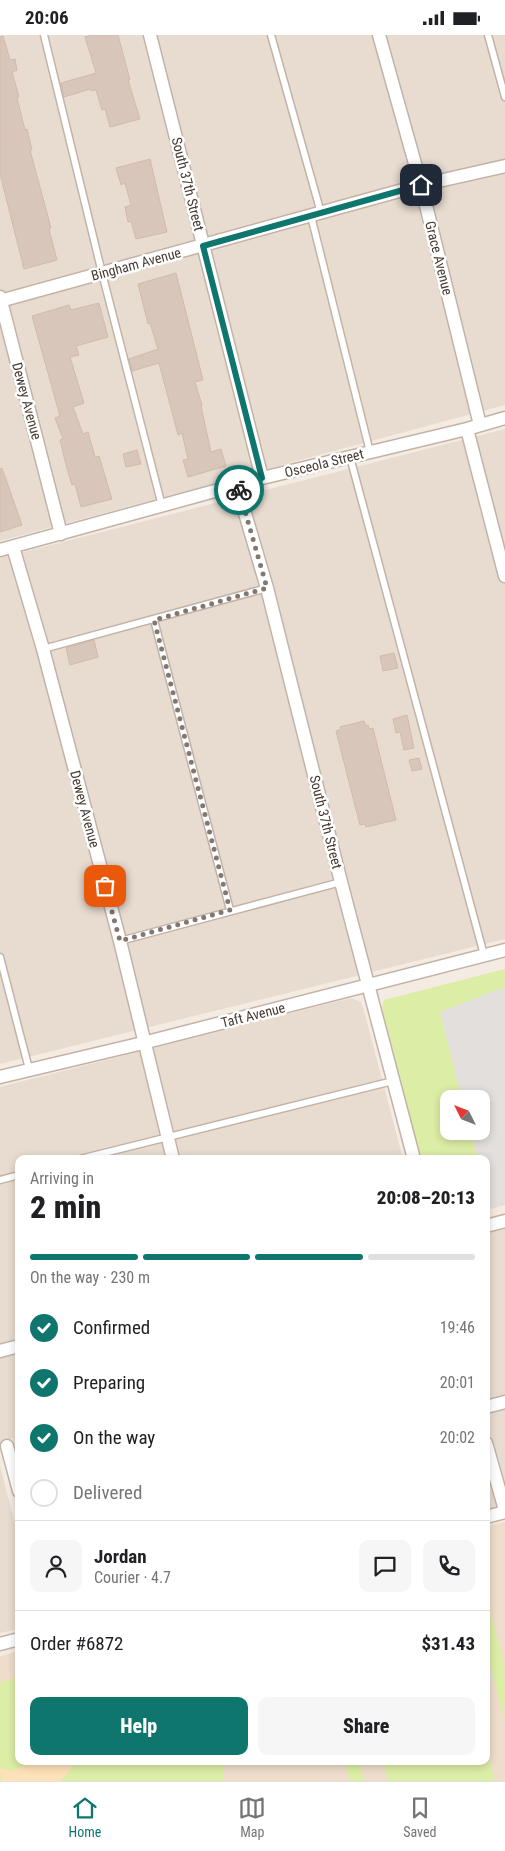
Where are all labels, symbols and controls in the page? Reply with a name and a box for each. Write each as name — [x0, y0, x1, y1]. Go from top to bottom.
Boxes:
text: 20:06 — [25, 6, 69, 29]
street label: South 37th Street — [169, 136, 207, 232]
pin — [400, 164, 442, 206]
icon: home — [407, 171, 435, 199]
street label: Grace Avenue — [422, 219, 456, 297]
street label: Bingham Avenue — [89, 244, 183, 284]
street label: Dewey Avenue — [9, 361, 45, 442]
street label: Osceola Street — [283, 445, 365, 481]
courier — [214, 465, 264, 515]
icon: bike — [225, 476, 253, 504]
street label: Dewey Avenue — [67, 769, 103, 850]
street label: South 37th Street — [307, 774, 345, 870]
pin — [84, 865, 126, 907]
icon: bag — [91, 872, 119, 900]
street label: Taft Avenue — [219, 999, 287, 1031]
north arrow — [440, 1090, 490, 1140]
map controls — [440, 1090, 490, 1140]
text: Arriving in — [30, 1169, 94, 1188]
text: 20:08–20:13 — [377, 1186, 475, 1209]
text: 2 min — [30, 1188, 101, 1226]
text: On the way · 230 m — [30, 1268, 150, 1287]
icon: check — [30, 1314, 58, 1342]
text: Confirmed — [73, 1316, 150, 1339]
text: 19:46 — [440, 1318, 475, 1337]
icon: check — [30, 1369, 58, 1397]
text: Preparing — [73, 1371, 145, 1394]
text: 20:01 — [440, 1373, 475, 1392]
icon: check — [30, 1424, 58, 1452]
text: On the way — [73, 1426, 155, 1449]
text: 20:02 — [440, 1428, 475, 1447]
text: Delivered — [73, 1481, 142, 1504]
button: person — [30, 1540, 82, 1592]
button: chat — [359, 1540, 411, 1592]
button: phone — [423, 1540, 475, 1592]
text: Jordan — [94, 1545, 147, 1568]
text: Courier · 4.7 — [94, 1568, 171, 1587]
text: Order #6872 — [30, 1632, 123, 1655]
text: $31.43 — [421, 1632, 475, 1655]
button: Help — [30, 1697, 248, 1755]
button: Share — [258, 1697, 475, 1755]
tab: Home — [68, 1794, 101, 1840]
tab: Map — [238, 1794, 266, 1840]
tab: Saved — [403, 1794, 437, 1840]

